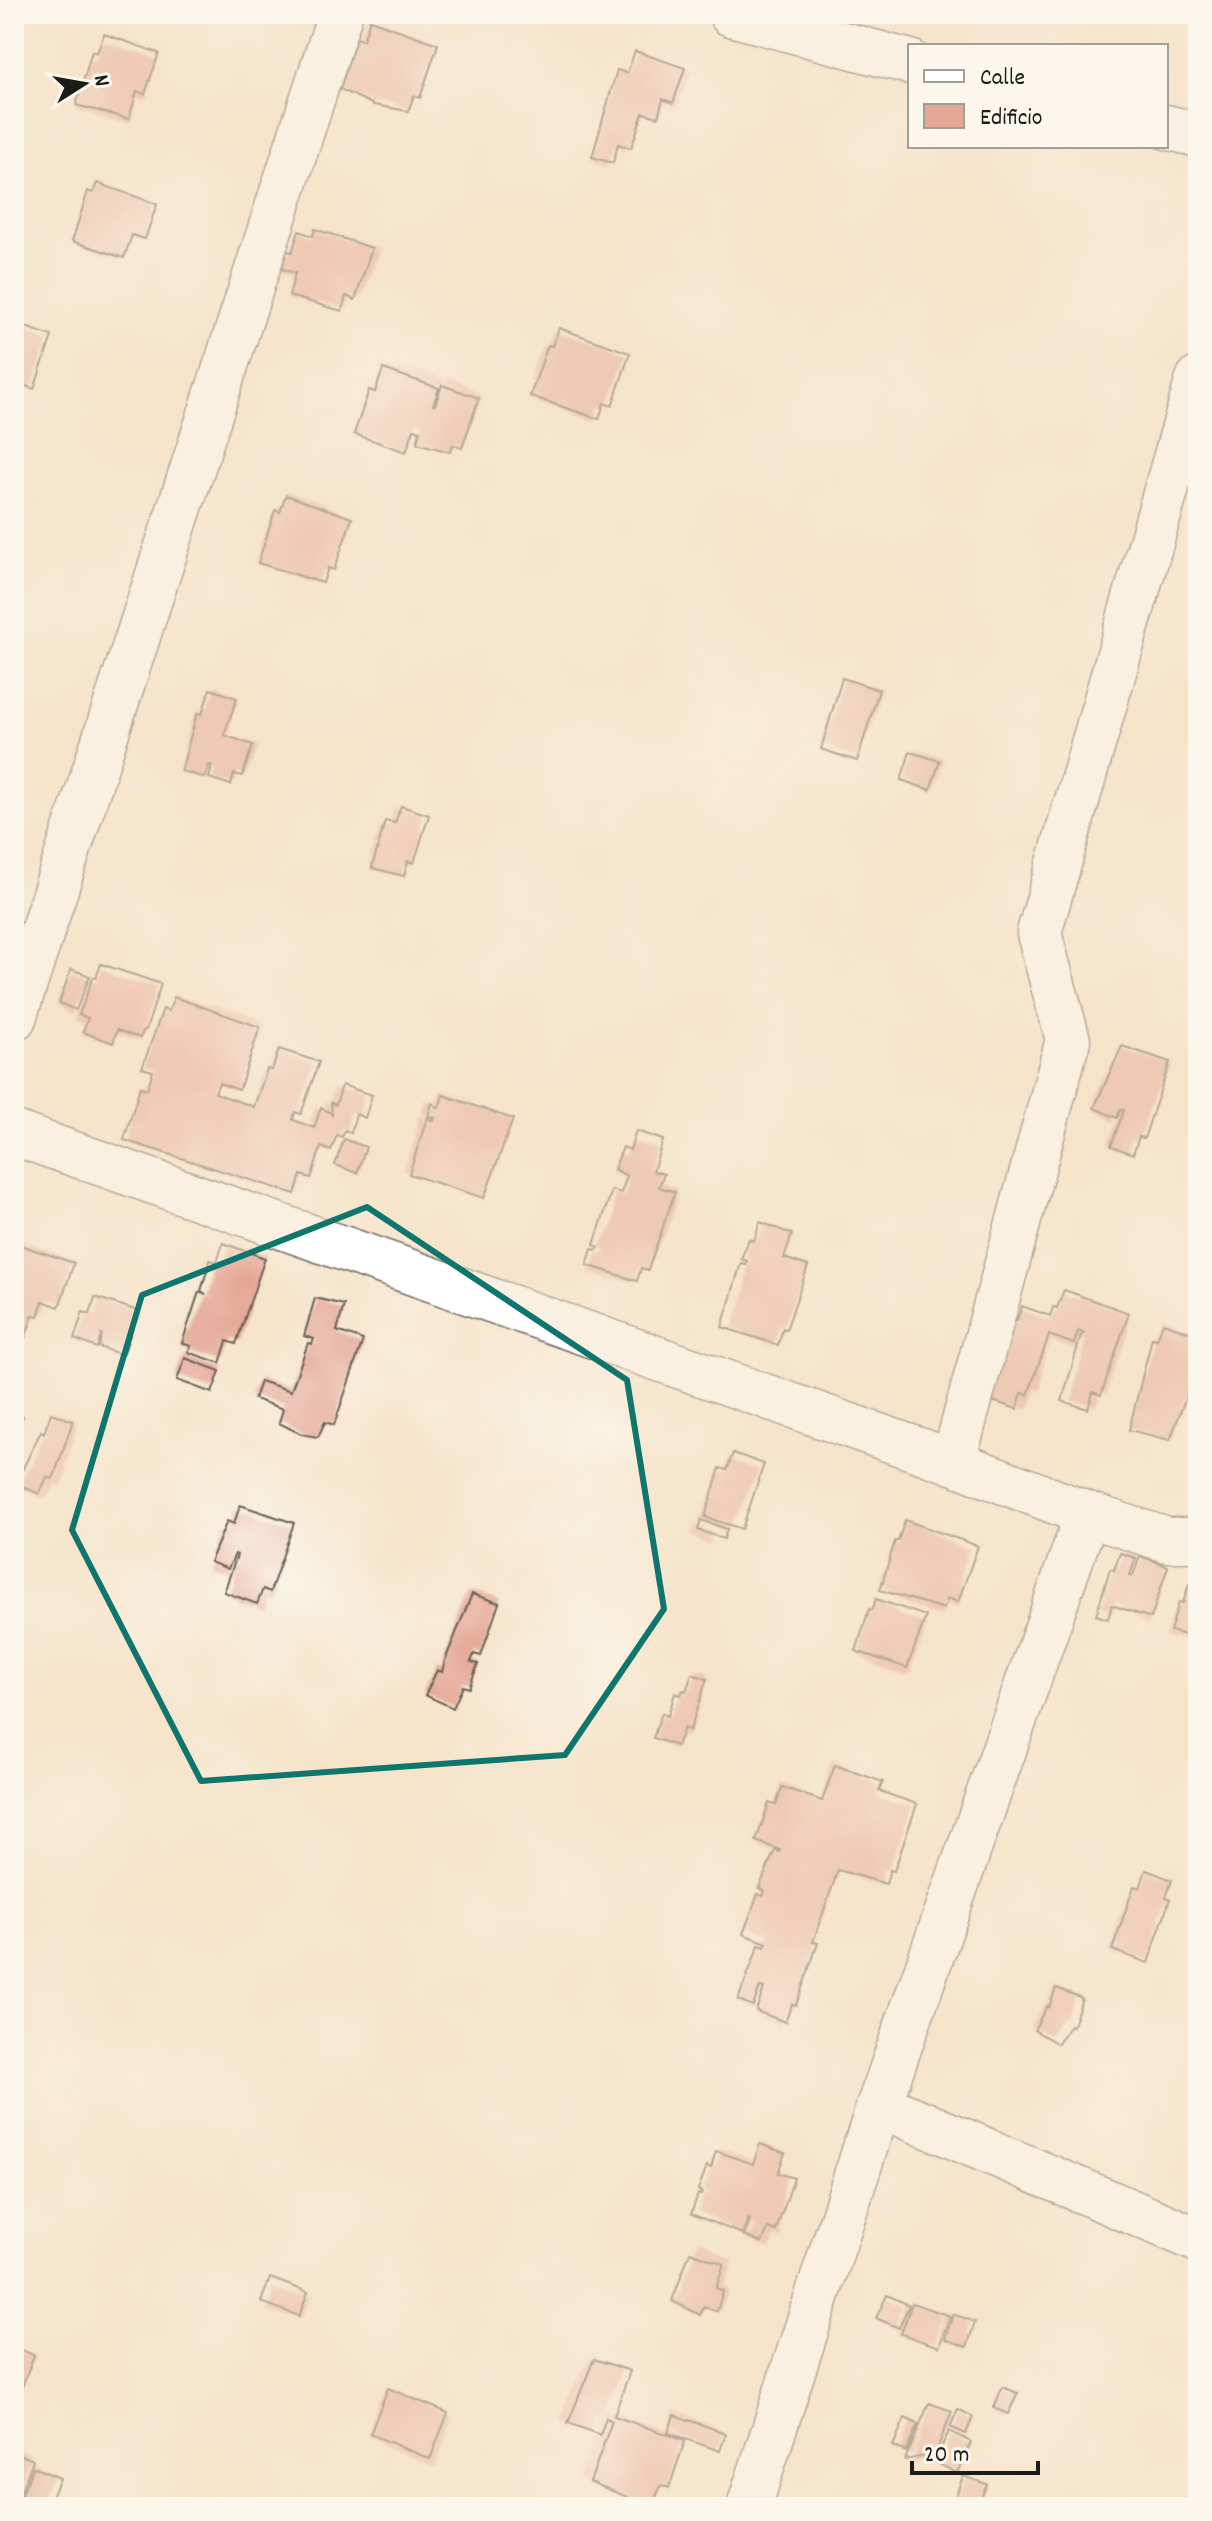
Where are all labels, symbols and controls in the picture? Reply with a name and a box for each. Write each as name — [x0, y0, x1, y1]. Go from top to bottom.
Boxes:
north arrow — [44, 44, 124, 124]
legend — [908, 44, 1168, 148]
text: Calle — [980, 62, 1025, 96]
text: N — [84, 73, 116, 89]
text: Edificio — [980, 102, 1042, 136]
scale bar — [912, 2425, 1038, 2475]
text: 20 m — [924, 2439, 970, 2473]

